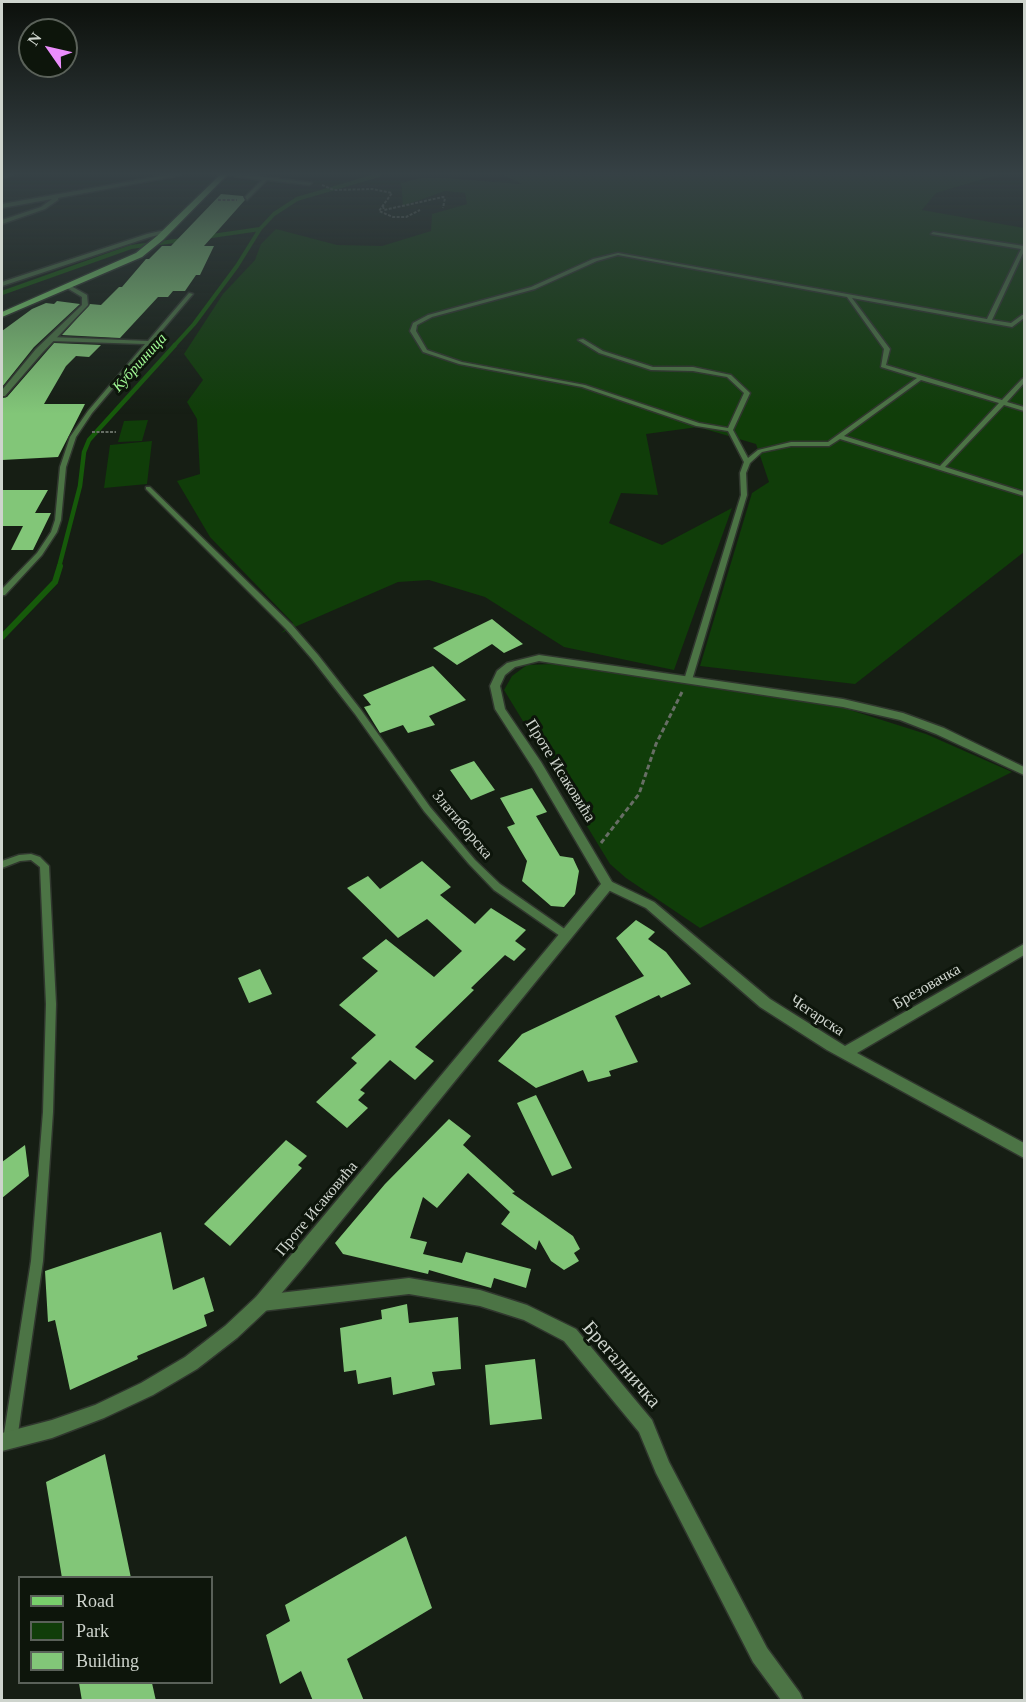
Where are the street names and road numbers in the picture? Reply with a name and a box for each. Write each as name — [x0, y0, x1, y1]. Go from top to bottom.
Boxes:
street label: Проте Исаковића — [521, 716, 599, 826]
street label: Златиборска — [428, 787, 496, 863]
street label: Брезовачка — [890, 960, 964, 1014]
street label: Чегарска — [786, 991, 848, 1041]
street label: Проте Исаковића — [272, 1158, 362, 1260]
street label: Брегалничка — [577, 1317, 665, 1413]

